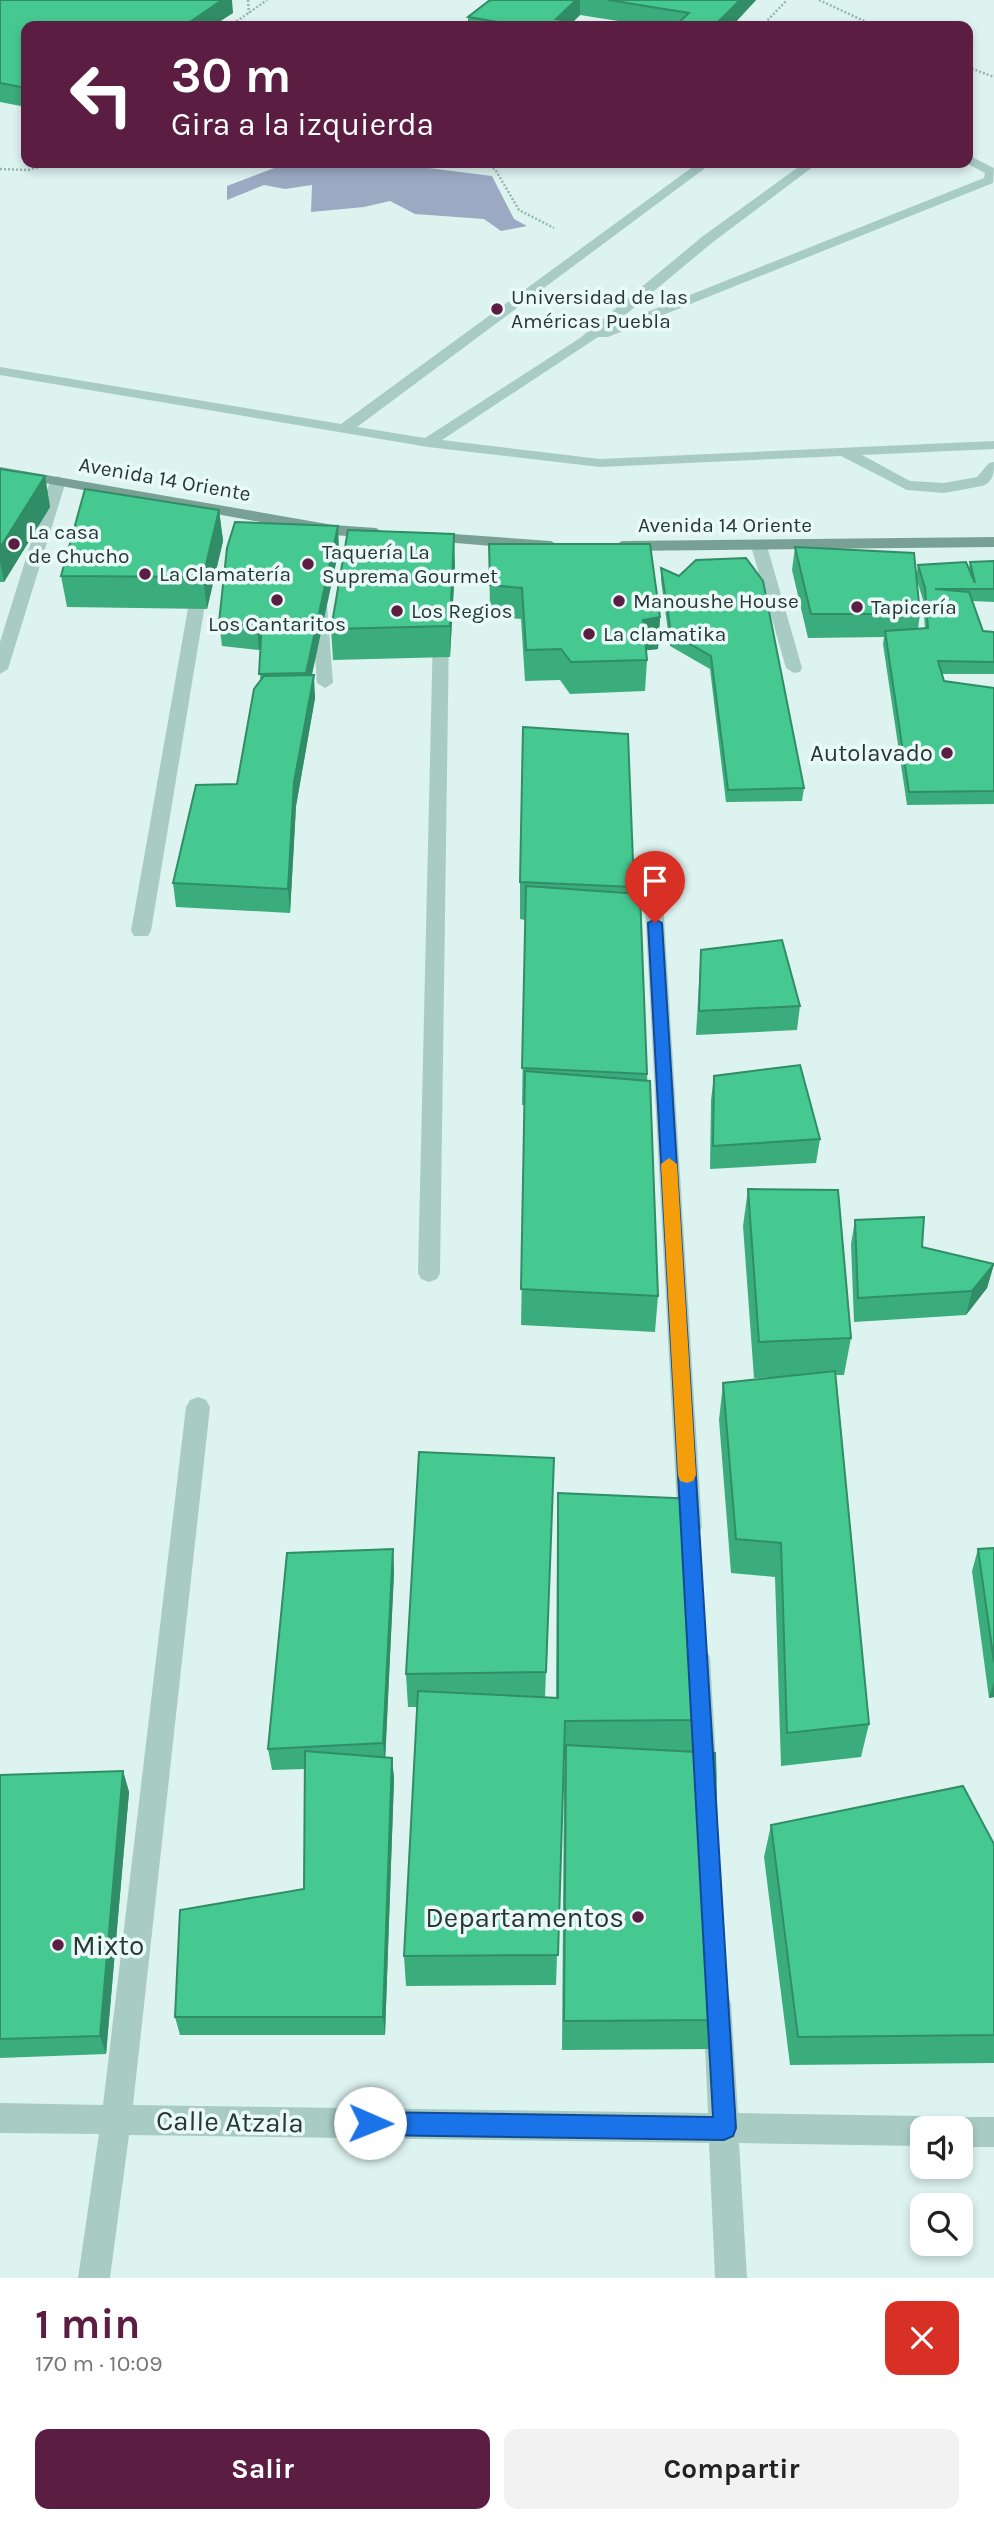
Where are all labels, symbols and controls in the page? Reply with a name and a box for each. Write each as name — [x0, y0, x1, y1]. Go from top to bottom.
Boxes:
text: 30 m — [171, 47, 291, 104]
icon: left — [56, 49, 147, 140]
text: Gira a la izquierda — [171, 106, 434, 143]
place label: Universidad de las Américas Puebla — [511, 285, 688, 333]
marker: Universidad de las Américas Puebla — [489, 301, 505, 317]
street label: Avenida 14 Oriente — [77, 452, 253, 506]
street label: Avenida 14 Oriente — [638, 513, 812, 537]
place label: La casa de Chucho — [28, 520, 129, 568]
marker: La casa de Chucho — [6, 536, 22, 552]
place label: Taquería La Suprema Gourmet — [322, 540, 498, 588]
marker: Taquería La Suprema Gourmet — [300, 556, 316, 572]
place label: La Clamatería — [159, 562, 291, 586]
marker: La Clamatería — [137, 566, 153, 582]
place label: Manoushe House — [633, 589, 799, 613]
marker: Los Cantaritos — [269, 592, 285, 608]
marker: Manoushe House — [611, 593, 627, 609]
place label: Tapicería — [871, 595, 957, 619]
place label: Los Regios — [411, 599, 513, 623]
marker: Tapicería — [849, 599, 865, 615]
marker: Los Regios — [389, 603, 405, 619]
place label: Los Cantaritos — [208, 612, 346, 636]
place label: La clamatika — [603, 622, 726, 646]
marker: La clamatika — [581, 626, 597, 642]
place label: Autolavado — [810, 739, 933, 767]
marker: Autolavado — [939, 745, 955, 761]
pin — [625, 851, 685, 923]
icon: arrive — [636, 862, 674, 900]
place label: Departamentos — [425, 1901, 624, 1934]
marker: Departamentos — [630, 1909, 646, 1925]
place label: Mixto — [72, 1929, 144, 1962]
marker: Mixto — [50, 1937, 66, 1953]
position arrow — [333, 2086, 407, 2160]
street label: Calle Atzala — [156, 2104, 304, 2139]
map controls — [910, 2116, 973, 2256]
button: sound — [910, 2116, 973, 2179]
button: search — [910, 2193, 973, 2256]
text: 1 min — [35, 2299, 140, 2349]
button: close — [885, 2301, 959, 2375]
text: 170 m · 10:09 — [35, 2350, 163, 2377]
button: Salir — [35, 2429, 490, 2509]
button: Compartir — [504, 2429, 959, 2509]

